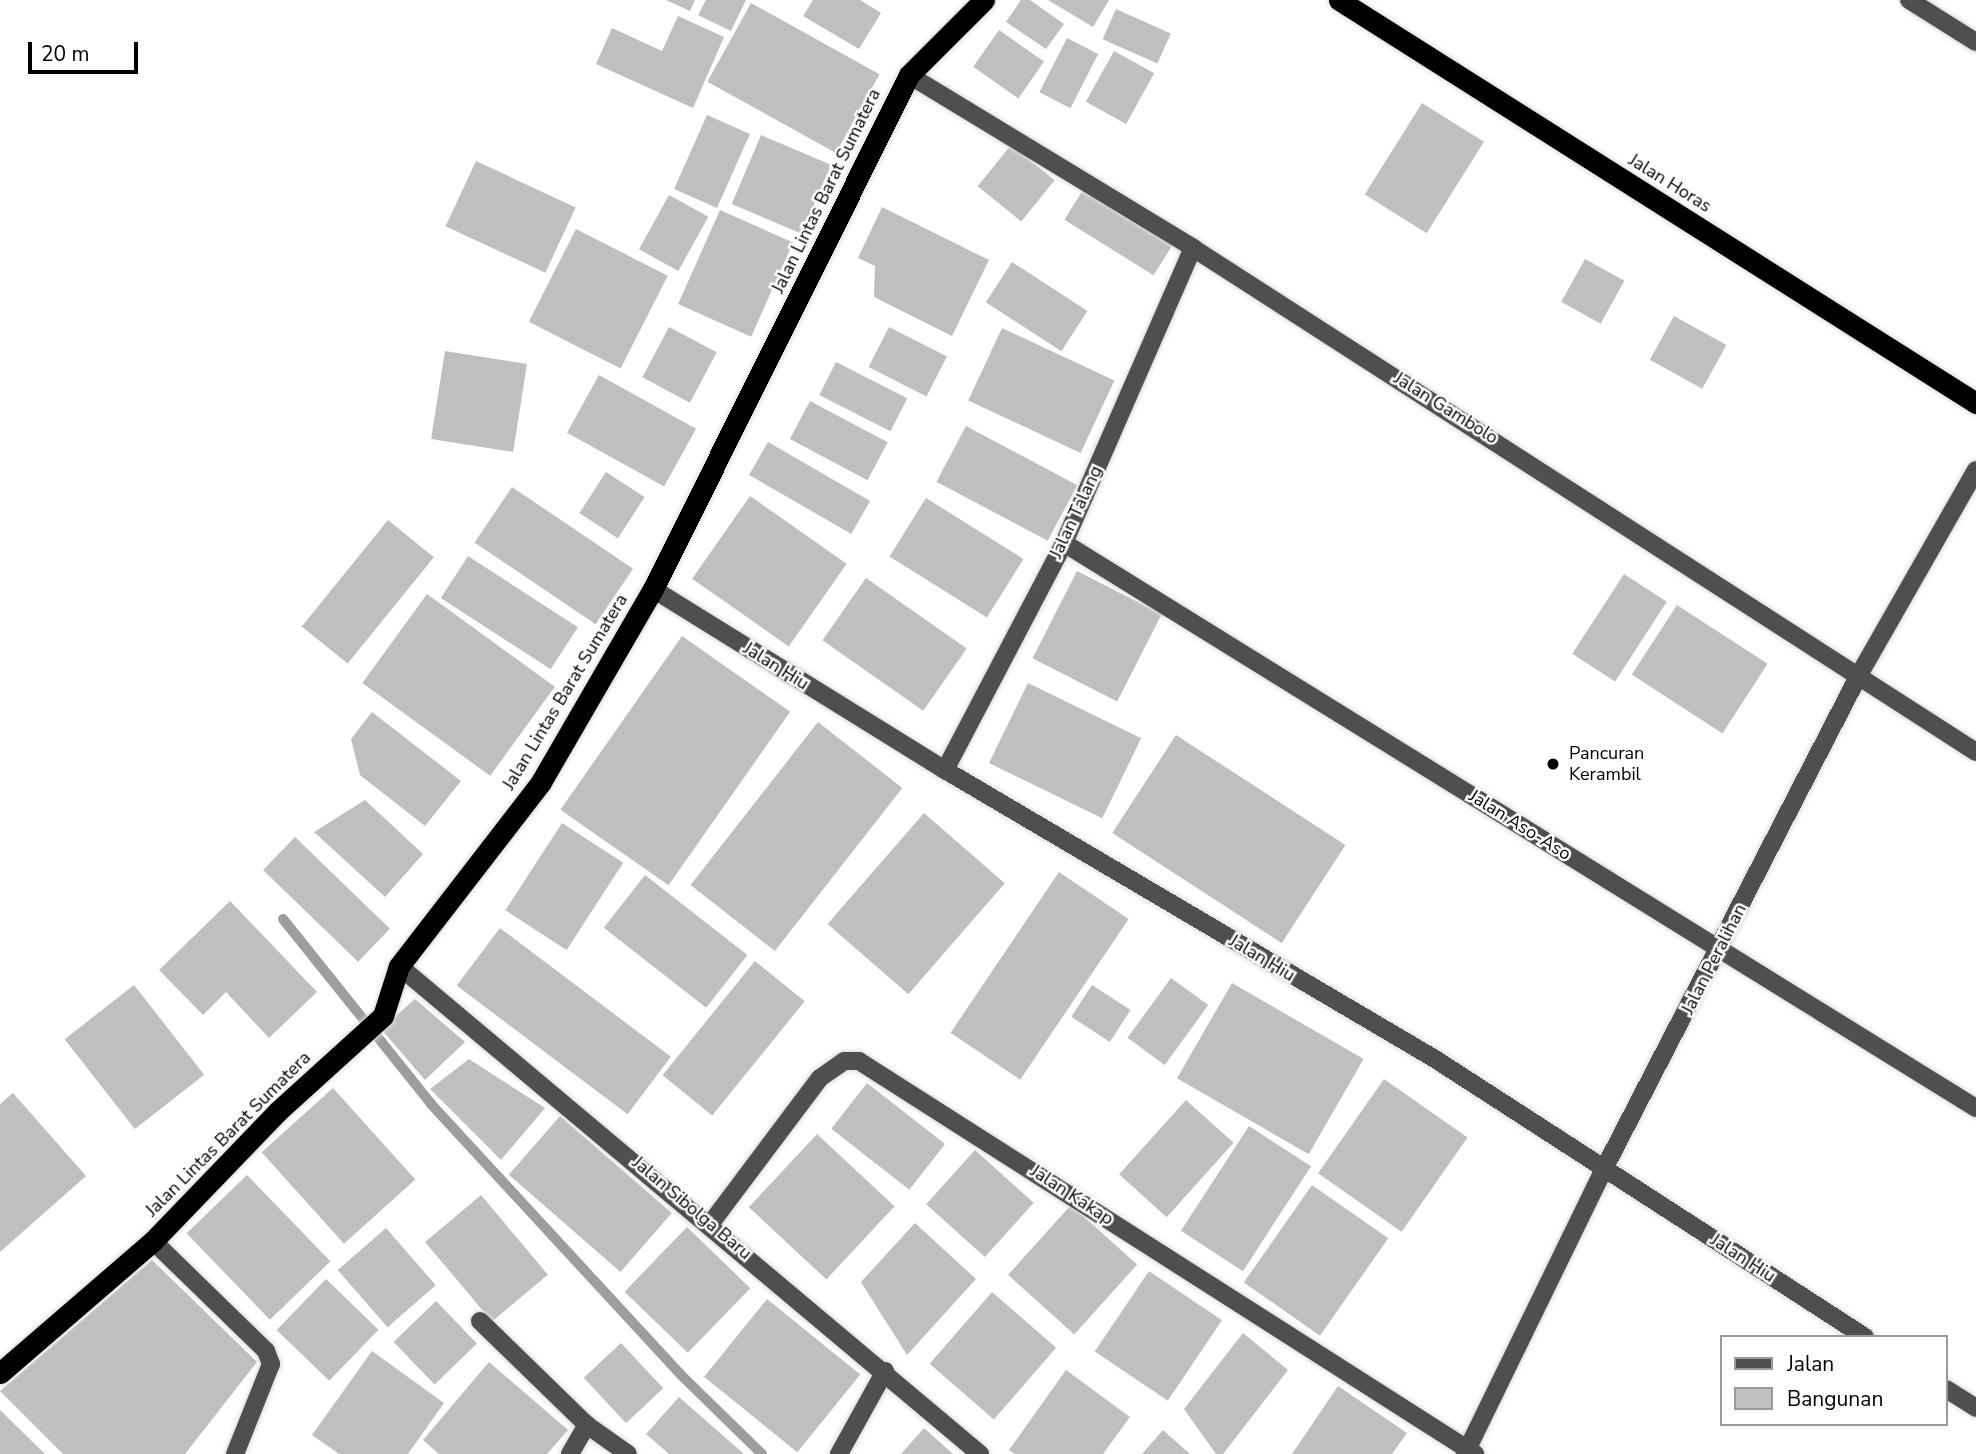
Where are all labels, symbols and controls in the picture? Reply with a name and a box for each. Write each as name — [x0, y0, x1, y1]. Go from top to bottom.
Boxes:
scale bar — [32, 28, 142, 72]
text: 20 m — [41, 40, 90, 68]
street label: Jalan Lintas Barat Sumatera — [767, 85, 885, 297]
street label: Jalan Horas — [1625, 149, 1715, 217]
street label: Jalan Gambolo — [1390, 367, 1502, 449]
street label: Jalan Talang — [1045, 462, 1107, 562]
street label: Jalan Lintas Barat Sumatera — [498, 590, 632, 794]
street label: Jalan Hiu — [739, 637, 813, 695]
place label: Pancuran Kerambil — [1569, 743, 1644, 786]
marker: Pancuran Kerambil — [1543, 754, 1563, 774]
street label: Jalan Aso-Aso — [1465, 785, 1575, 865]
street label: Jalan Peralihan — [1677, 900, 1751, 1018]
street label: Jalan Hiu — [1225, 930, 1299, 986]
street label: Jalan Lintas Barat Sumatera — [141, 1047, 315, 1221]
street label: Jalan Sibolga Baru — [628, 1152, 756, 1264]
street label: Jalan Kakap — [1026, 1160, 1118, 1230]
street label: Jalan Hiu — [1706, 1229, 1780, 1287]
legend — [1720, 1335, 1948, 1426]
text: Jalan — [1787, 1350, 1834, 1378]
text: Bangunan — [1787, 1385, 1883, 1413]

